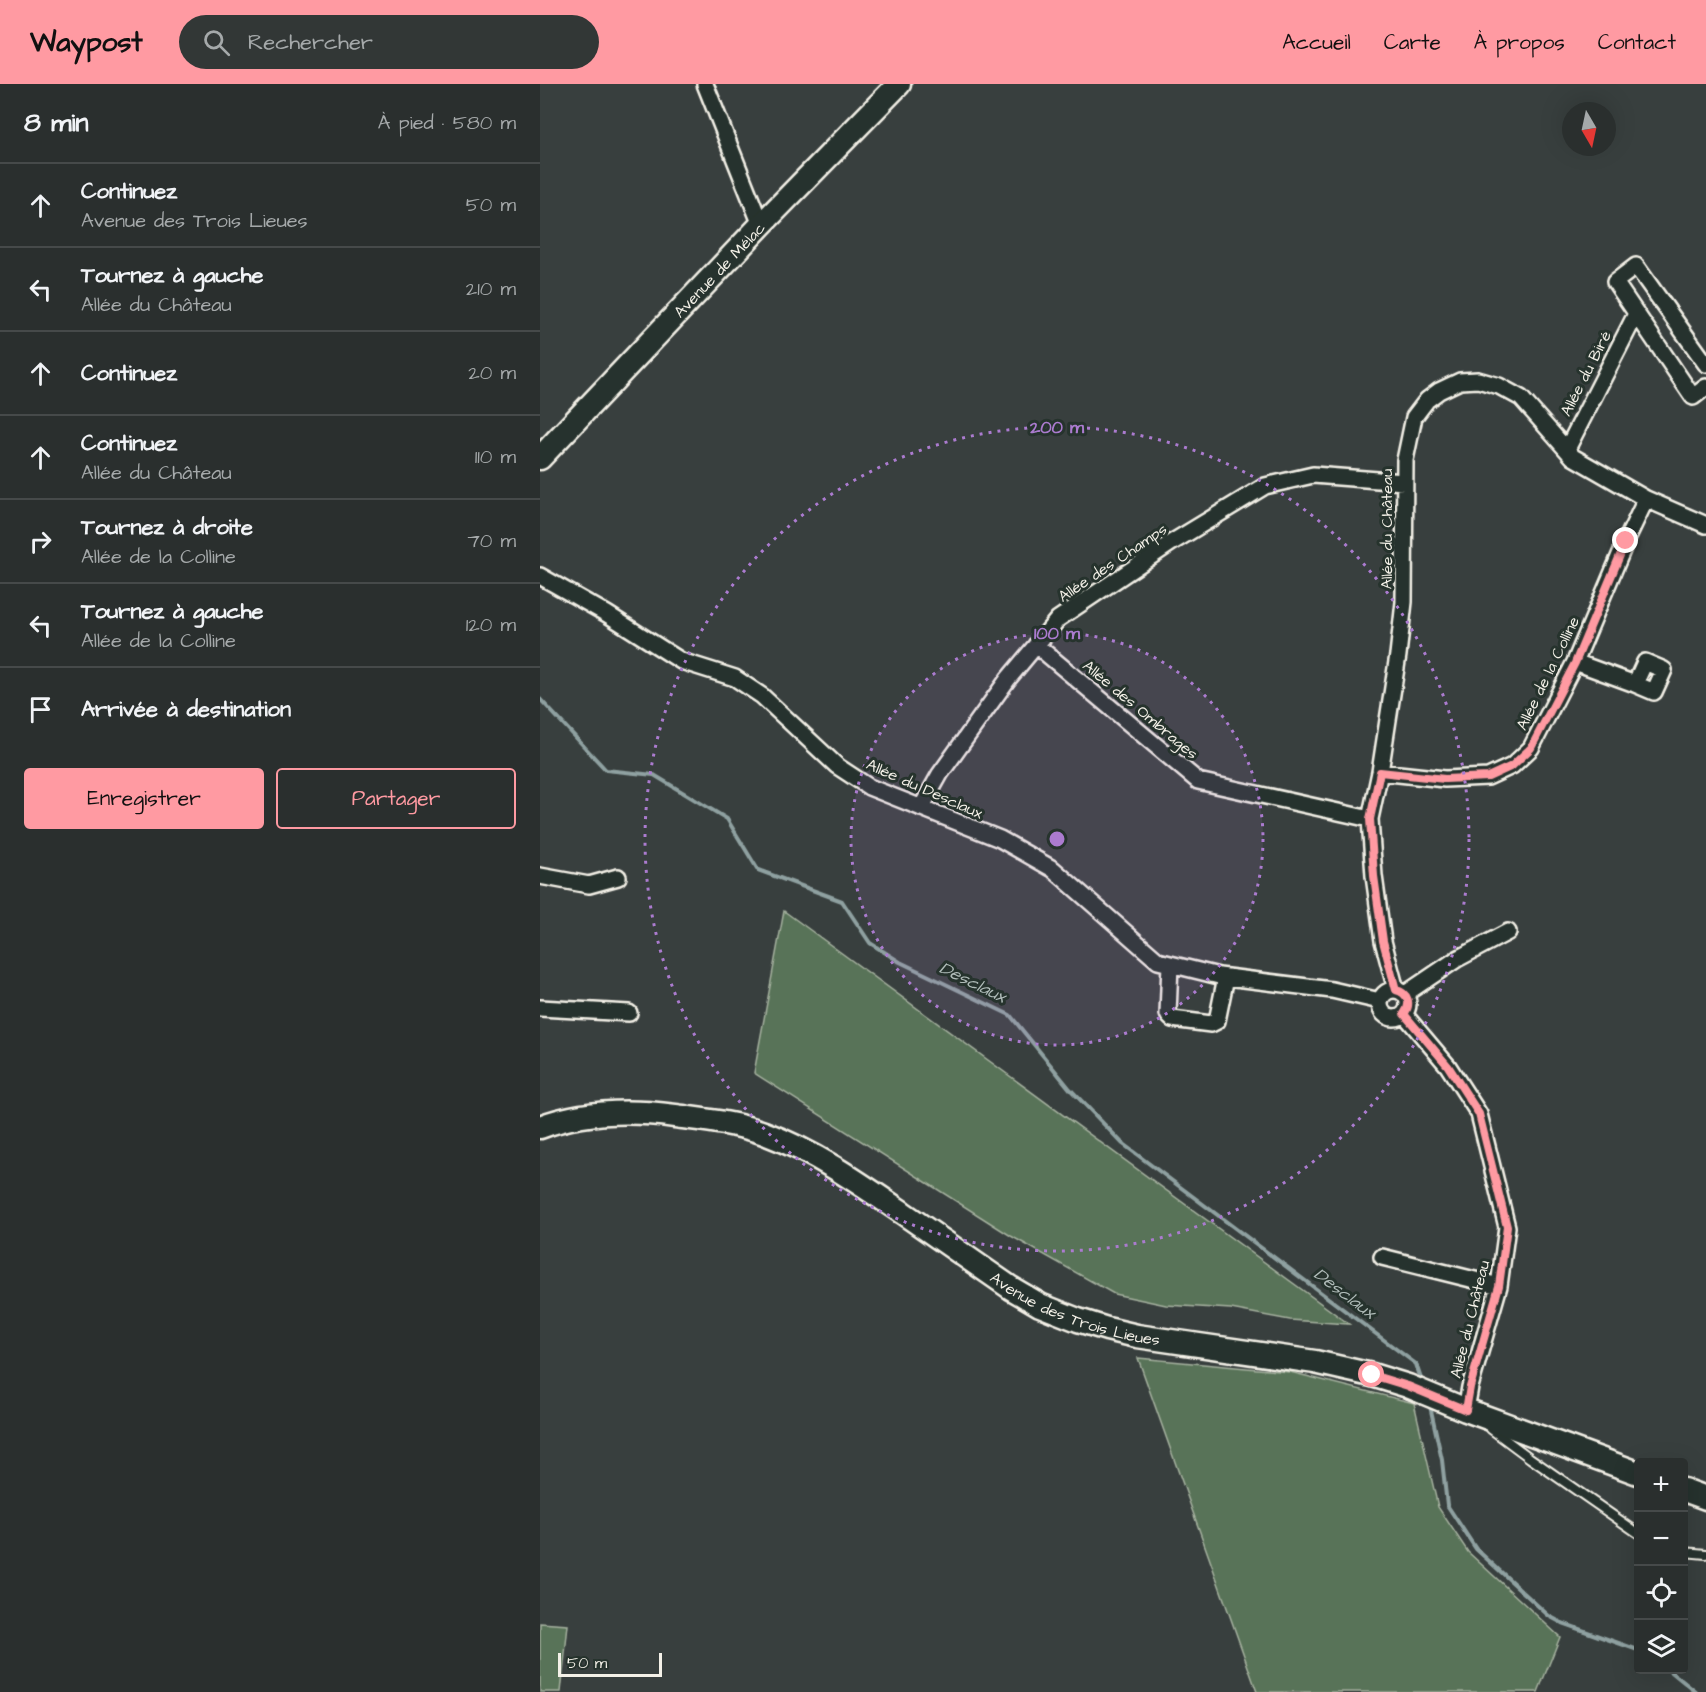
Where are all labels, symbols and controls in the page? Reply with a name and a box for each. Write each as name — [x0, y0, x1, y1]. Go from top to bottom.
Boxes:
search box — [179, 15, 599, 69]
text: Waypost — [30, 23, 143, 62]
icon: search — [200, 26, 233, 59]
text: Rechercher — [248, 27, 373, 58]
text: Accueil — [1282, 28, 1351, 57]
text: Carte — [1384, 28, 1441, 57]
text: À propos — [1474, 28, 1565, 57]
text: Contact — [1598, 28, 1676, 57]
north arrow — [1562, 102, 1616, 156]
text: 8 min — [24, 105, 88, 141]
text: À pied · 580 m — [378, 109, 516, 137]
text: Continuez — [81, 176, 177, 207]
icon: ahead — [24, 189, 57, 222]
text: 50 m — [466, 191, 516, 219]
text: Avenue des Trois Lieues — [81, 207, 308, 235]
street label: Avenue de Mélac — [669, 217, 770, 323]
text: Tournez à gauche — [81, 260, 263, 291]
icon: left — [24, 273, 57, 306]
text: 210 m — [466, 275, 516, 303]
text: Allée du Château — [81, 291, 232, 319]
street label: Allée du Biré — [1555, 327, 1617, 420]
icon: ahead — [24, 357, 57, 390]
text: Continuez — [81, 358, 177, 389]
text: 20 m — [468, 359, 516, 387]
text: 200 m — [1029, 415, 1085, 440]
text: Continuez — [81, 428, 177, 459]
icon: ahead — [24, 441, 57, 474]
text: 110 m — [475, 443, 516, 471]
text: Allée du Château — [81, 459, 232, 487]
street label: Allée du Château — [1376, 469, 1398, 589]
text: Tournez à droite — [81, 512, 253, 543]
street label: Allée des Champs — [1054, 518, 1171, 607]
icon: right — [24, 525, 57, 558]
text: 70 m — [468, 527, 516, 555]
route end — [1612, 527, 1638, 553]
text: Allée de la Colline — [81, 543, 236, 571]
text: Tournez à gauche — [81, 596, 263, 627]
icon: left — [24, 609, 57, 642]
text: 120 m — [466, 611, 516, 639]
street label: Allée de la Colline — [1511, 613, 1585, 734]
text: 100 m — [1034, 621, 1081, 646]
text: Allée de la Colline — [81, 627, 236, 655]
street label: Allée des Ombrages — [1077, 655, 1203, 765]
icon: arrive — [24, 693, 57, 726]
text: Arrivée à destination — [81, 694, 291, 725]
street label: Allée du Desclaux — [863, 753, 987, 825]
button: Enregistrer — [24, 768, 264, 829]
button: Partager — [276, 768, 516, 829]
centre of rings — [1047, 829, 1067, 849]
water label: Desclaux — [935, 956, 1012, 1010]
street label: Allée du Château — [1445, 1258, 1495, 1380]
water label: Desclaux — [1309, 1262, 1382, 1326]
street label: Avenue des Trois Lieues — [986, 1267, 1161, 1351]
route start — [1358, 1361, 1384, 1387]
map controls — [1634, 1458, 1688, 1674]
button: + — [1634, 1458, 1688, 1512]
button: − — [1634, 1512, 1688, 1566]
button: locate — [1634, 1566, 1688, 1620]
button: layers — [1634, 1620, 1688, 1674]
scale bar — [558, 1650, 662, 1678]
text: 50 m — [567, 1652, 607, 1674]

